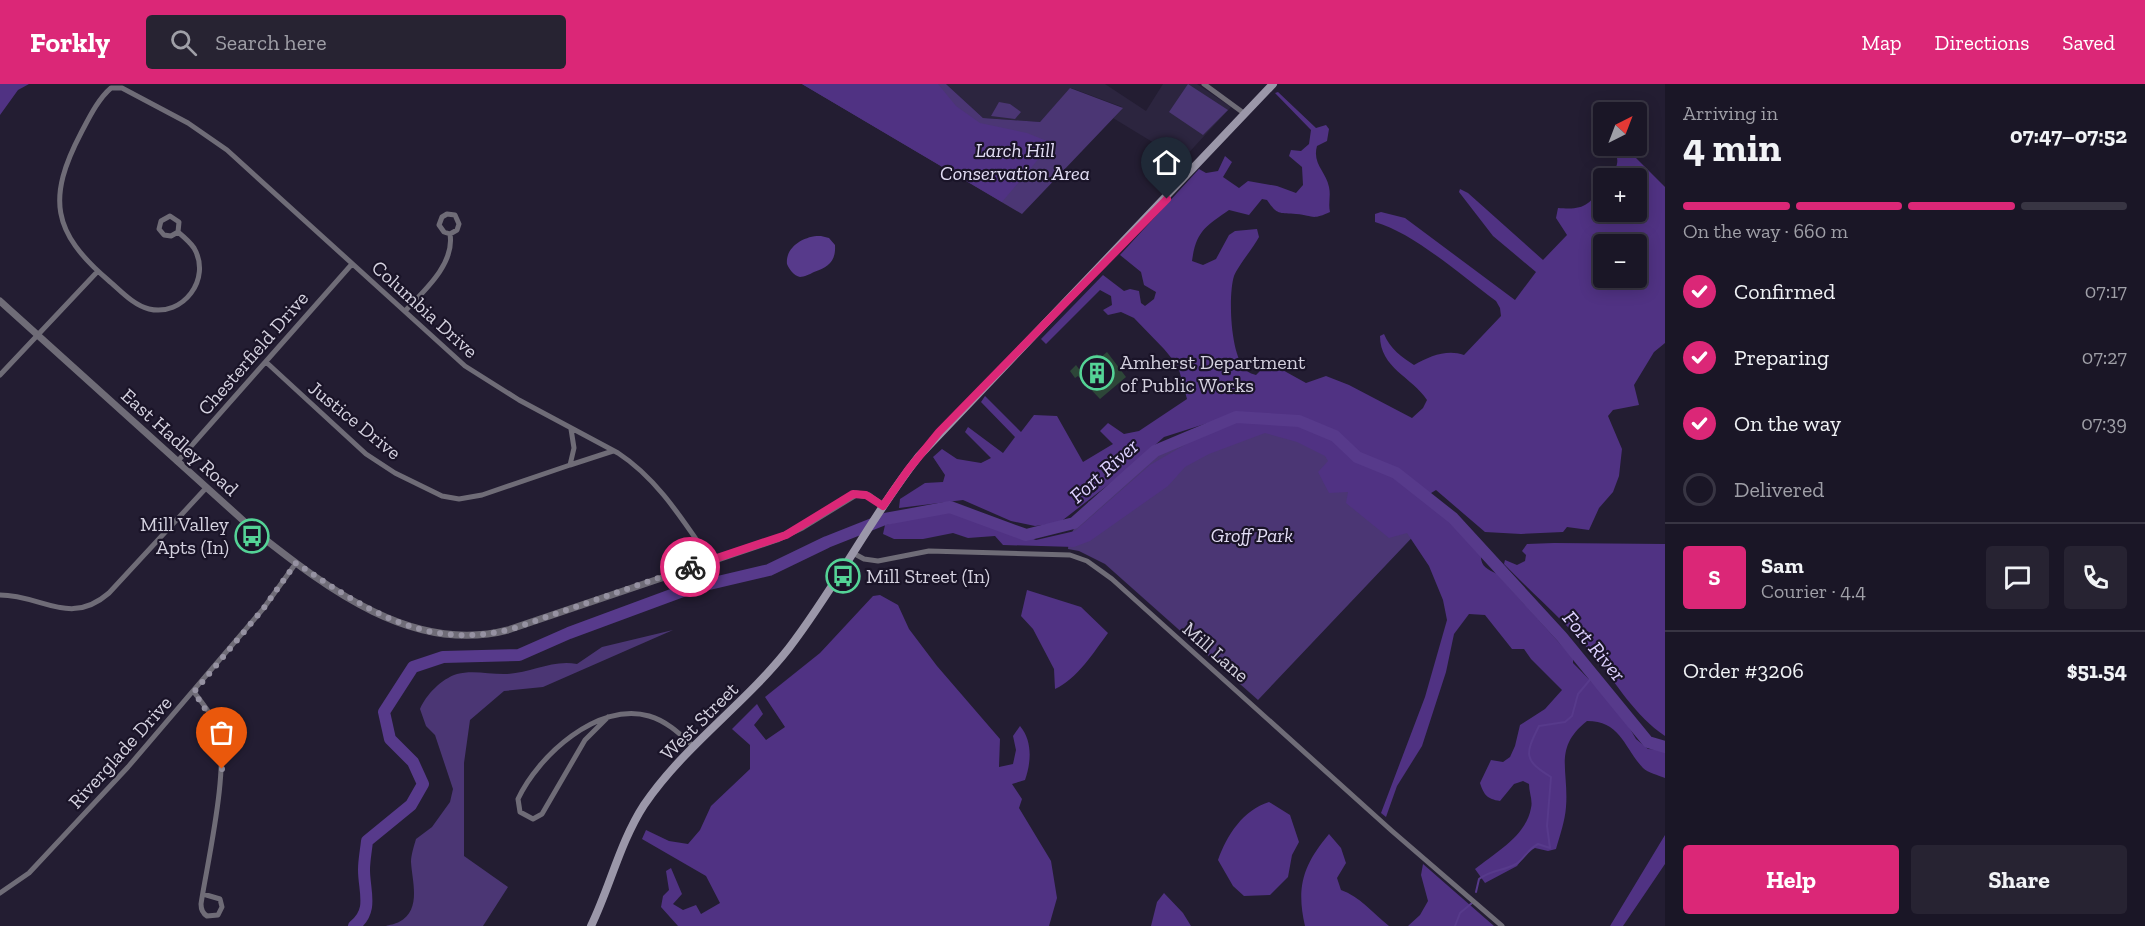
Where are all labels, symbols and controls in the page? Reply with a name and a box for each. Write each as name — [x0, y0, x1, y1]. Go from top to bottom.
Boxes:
search box — [146, 15, 566, 69]
text: Forkly — [30, 26, 110, 59]
icon: search — [167, 26, 200, 59]
text: Search here — [215, 29, 327, 56]
text: Map — [1862, 30, 1902, 55]
text: Directions — [1935, 30, 2029, 55]
text: Saved — [2062, 30, 2115, 55]
text: Arriving in — [1683, 101, 1778, 125]
north arrow — [1593, 102, 1647, 156]
map controls — [1593, 102, 1647, 288]
text: 07:47–07:52 — [2010, 122, 2127, 149]
text: 4 min — [1683, 124, 1781, 171]
pin — [1141, 137, 1192, 199]
park label: Larch Hill Conservation Area — [940, 138, 1090, 185]
icon: home — [1150, 146, 1183, 179]
button: + — [1593, 168, 1647, 222]
text: On the way · 660 m — [1683, 219, 1848, 243]
button: − — [1593, 234, 1647, 288]
street label: Columbia Drive — [367, 255, 483, 363]
icon: check — [1683, 275, 1716, 308]
text: Confirmed — [1734, 278, 1835, 305]
text: 07:17 — [2085, 279, 2127, 303]
street label: Chesterfield Drive — [193, 286, 313, 420]
icon: check — [1683, 341, 1716, 374]
text: Preparing — [1734, 344, 1829, 371]
text: 07:27 — [2082, 345, 2127, 369]
place label: Amherst Department of Public Works — [1120, 350, 1306, 397]
building icon: Amherst Department of Public Works — [1079, 355, 1115, 391]
street label: Justice Drive — [304, 375, 406, 465]
street label: East Hadley Road — [116, 383, 244, 501]
icon: check — [1683, 407, 1716, 440]
text: On the way — [1734, 410, 1841, 437]
text: 07:39 — [2081, 411, 2127, 435]
water label: Fort River — [1064, 433, 1144, 508]
text: Delivered — [1734, 476, 1824, 503]
place label: Mill Valley Apts (In) — [140, 512, 230, 559]
bus stop icon: Mill Valley Apts (In) — [234, 518, 270, 554]
park label: Groff Park — [1211, 523, 1293, 547]
courier — [660, 537, 720, 597]
button: chat — [1986, 546, 2049, 609]
button: phone — [2064, 546, 2127, 609]
icon: bike — [674, 551, 707, 584]
text: Sam — [1761, 552, 1804, 579]
bus stop icon: Mill Street (In) — [825, 558, 861, 594]
place label: Mill Street (In) — [866, 564, 990, 588]
text: S — [1708, 564, 1721, 591]
text: Courier · 4.4 — [1761, 579, 1866, 603]
water label: Fort River — [1558, 605, 1632, 687]
street label: Mill Lane — [1178, 617, 1254, 687]
text: Order #3206 — [1683, 657, 1804, 684]
text: $51.54 — [2067, 657, 2127, 684]
street label: West Street — [655, 677, 743, 765]
street label: Riverglade Drive — [63, 691, 177, 813]
pin — [196, 707, 247, 769]
icon: bag — [205, 716, 238, 749]
button: Help — [1683, 845, 1899, 914]
button: Share — [1911, 845, 2127, 914]

